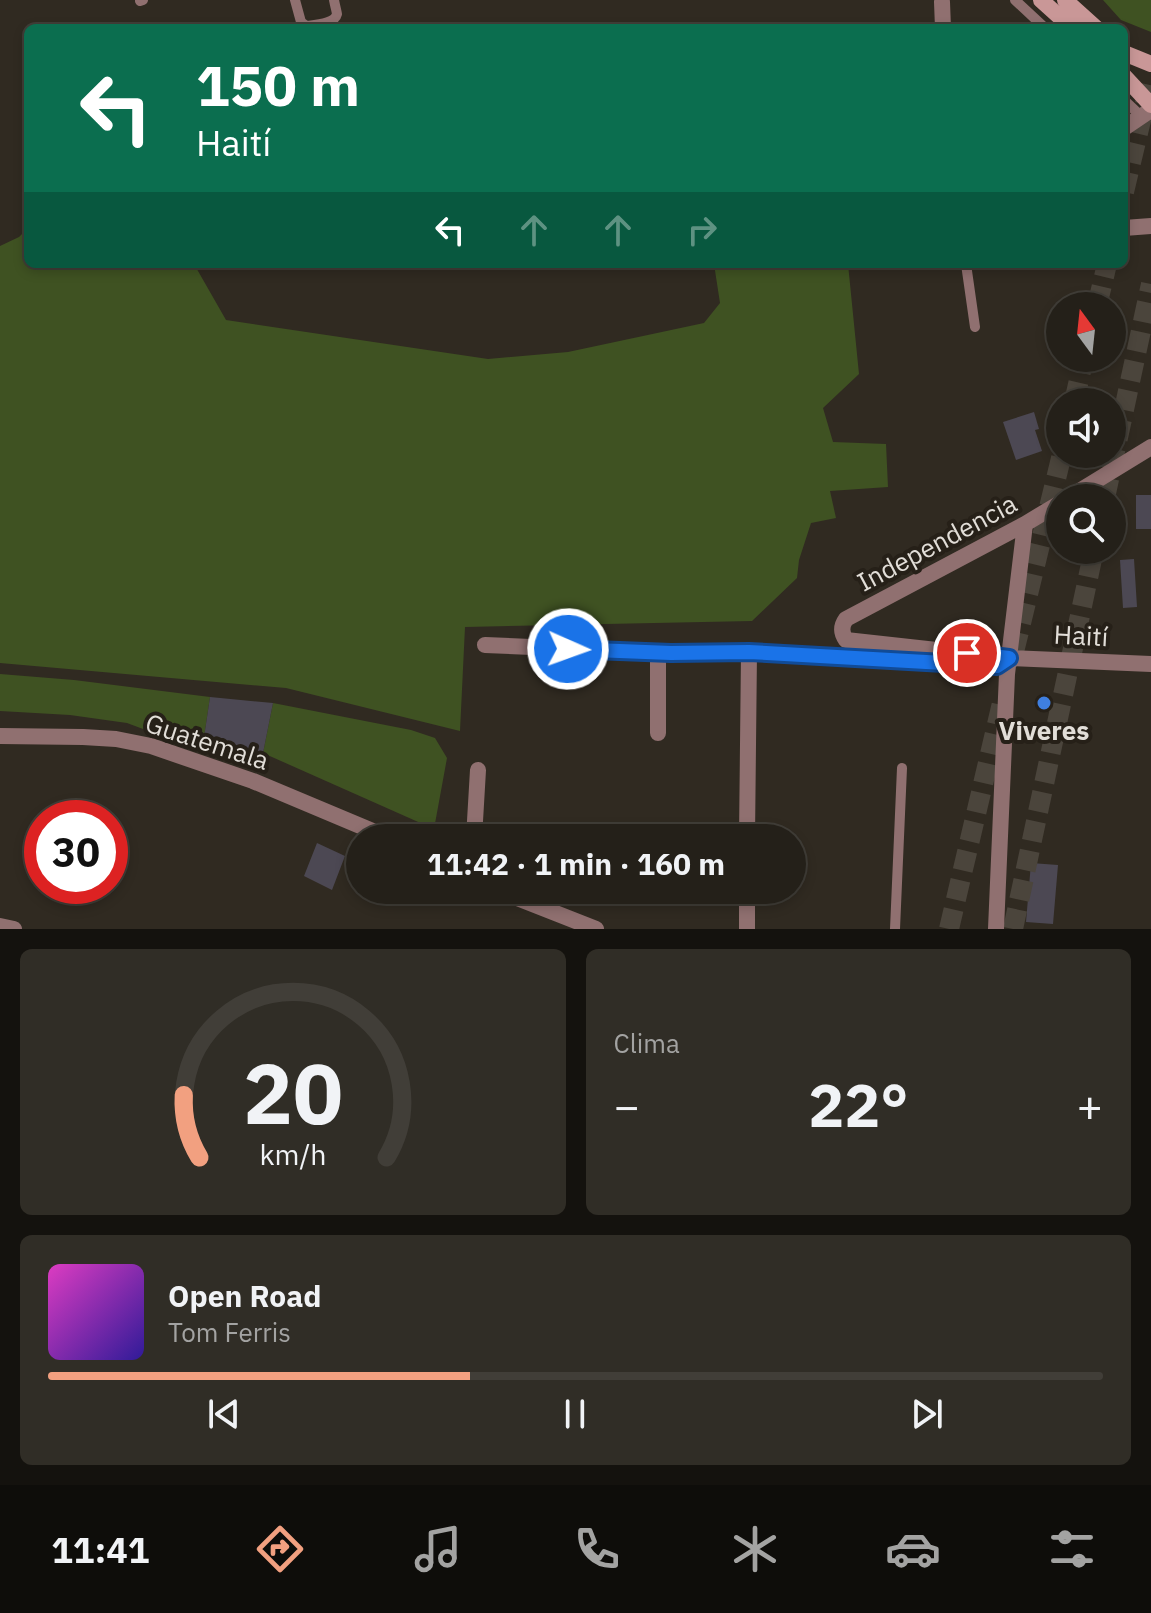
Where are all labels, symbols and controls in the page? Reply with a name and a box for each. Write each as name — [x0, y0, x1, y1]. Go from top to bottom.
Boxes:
text: 150 m — [196, 49, 360, 121]
icon: left — [64, 56, 168, 160]
text: Haití — [196, 119, 271, 166]
icon: left — [428, 208, 472, 252]
icon: ahead — [512, 208, 556, 252]
icon: ahead — [596, 208, 640, 252]
icon: right — [680, 208, 724, 252]
north arrow — [1046, 292, 1126, 372]
map controls — [1046, 292, 1126, 564]
button: sound — [1046, 388, 1126, 468]
button: search — [1046, 484, 1126, 564]
street label: Independencia — [851, 486, 1022, 598]
position arrow — [526, 607, 610, 691]
street label: Haití — [1053, 617, 1110, 653]
pin — [933, 619, 1001, 687]
icon: arrive — [945, 631, 989, 675]
marker: Viveres — [1035, 694, 1053, 712]
street label: Guatemala — [141, 705, 273, 777]
place label: Viveres — [999, 713, 1089, 747]
speed limit sign: 30 — [24, 800, 128, 904]
text: 11:42 · 1 min · 160 m — [427, 844, 725, 883]
text: Clima — [614, 1026, 680, 1060]
text: 20 — [243, 1039, 343, 1147]
text: 22° — [808, 1065, 908, 1144]
text: − — [614, 1077, 640, 1134]
text: + — [1077, 1077, 1103, 1134]
text: km/h — [259, 1136, 326, 1173]
text: Open Road — [168, 1276, 321, 1315]
text: Tom Ferris — [168, 1315, 291, 1349]
icon: previous — [202, 1392, 246, 1436]
icon: pause — [553, 1392, 597, 1436]
icon: next — [905, 1392, 949, 1436]
icon: directions — [252, 1521, 308, 1577]
icon: music — [410, 1521, 466, 1577]
icon: phone — [569, 1521, 625, 1577]
icon: climate — [727, 1521, 783, 1577]
icon: car — [885, 1521, 941, 1577]
icon: filters — [1044, 1521, 1100, 1577]
text: 11:41 — [51, 1526, 149, 1573]

